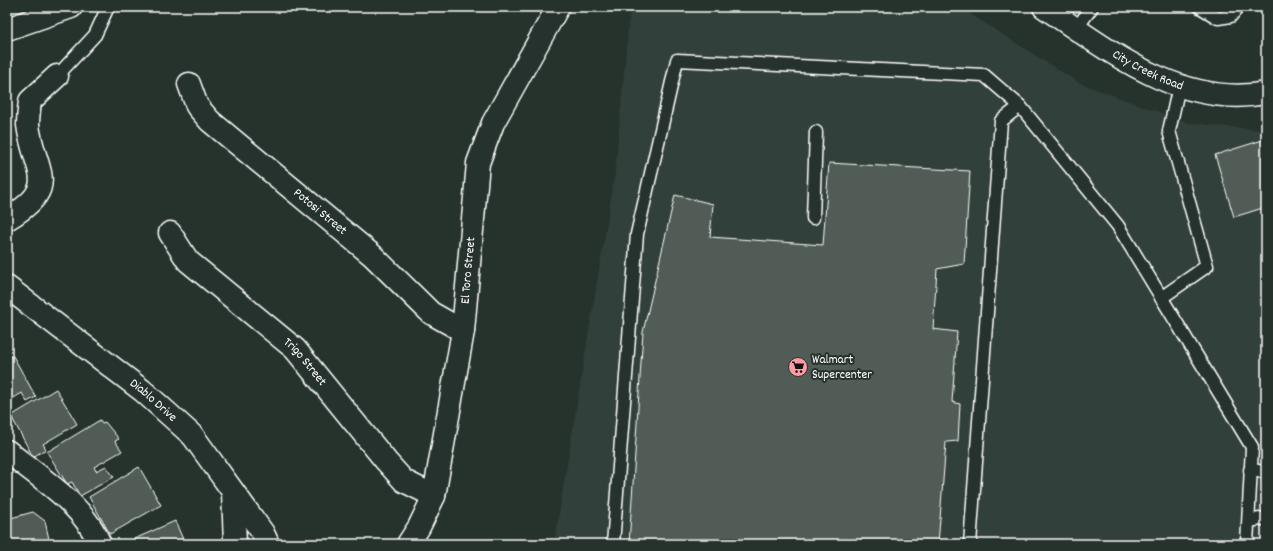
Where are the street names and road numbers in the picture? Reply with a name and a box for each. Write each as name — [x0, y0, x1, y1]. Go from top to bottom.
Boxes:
street label: City Creek Road — [1108, 45, 1186, 96]
street label: Potosi Street — [289, 184, 351, 240]
street label: El Toro Street — [456, 236, 481, 305]
street label: Trigo Street — [279, 333, 331, 390]
street label: Diablo Drive — [125, 374, 181, 427]

